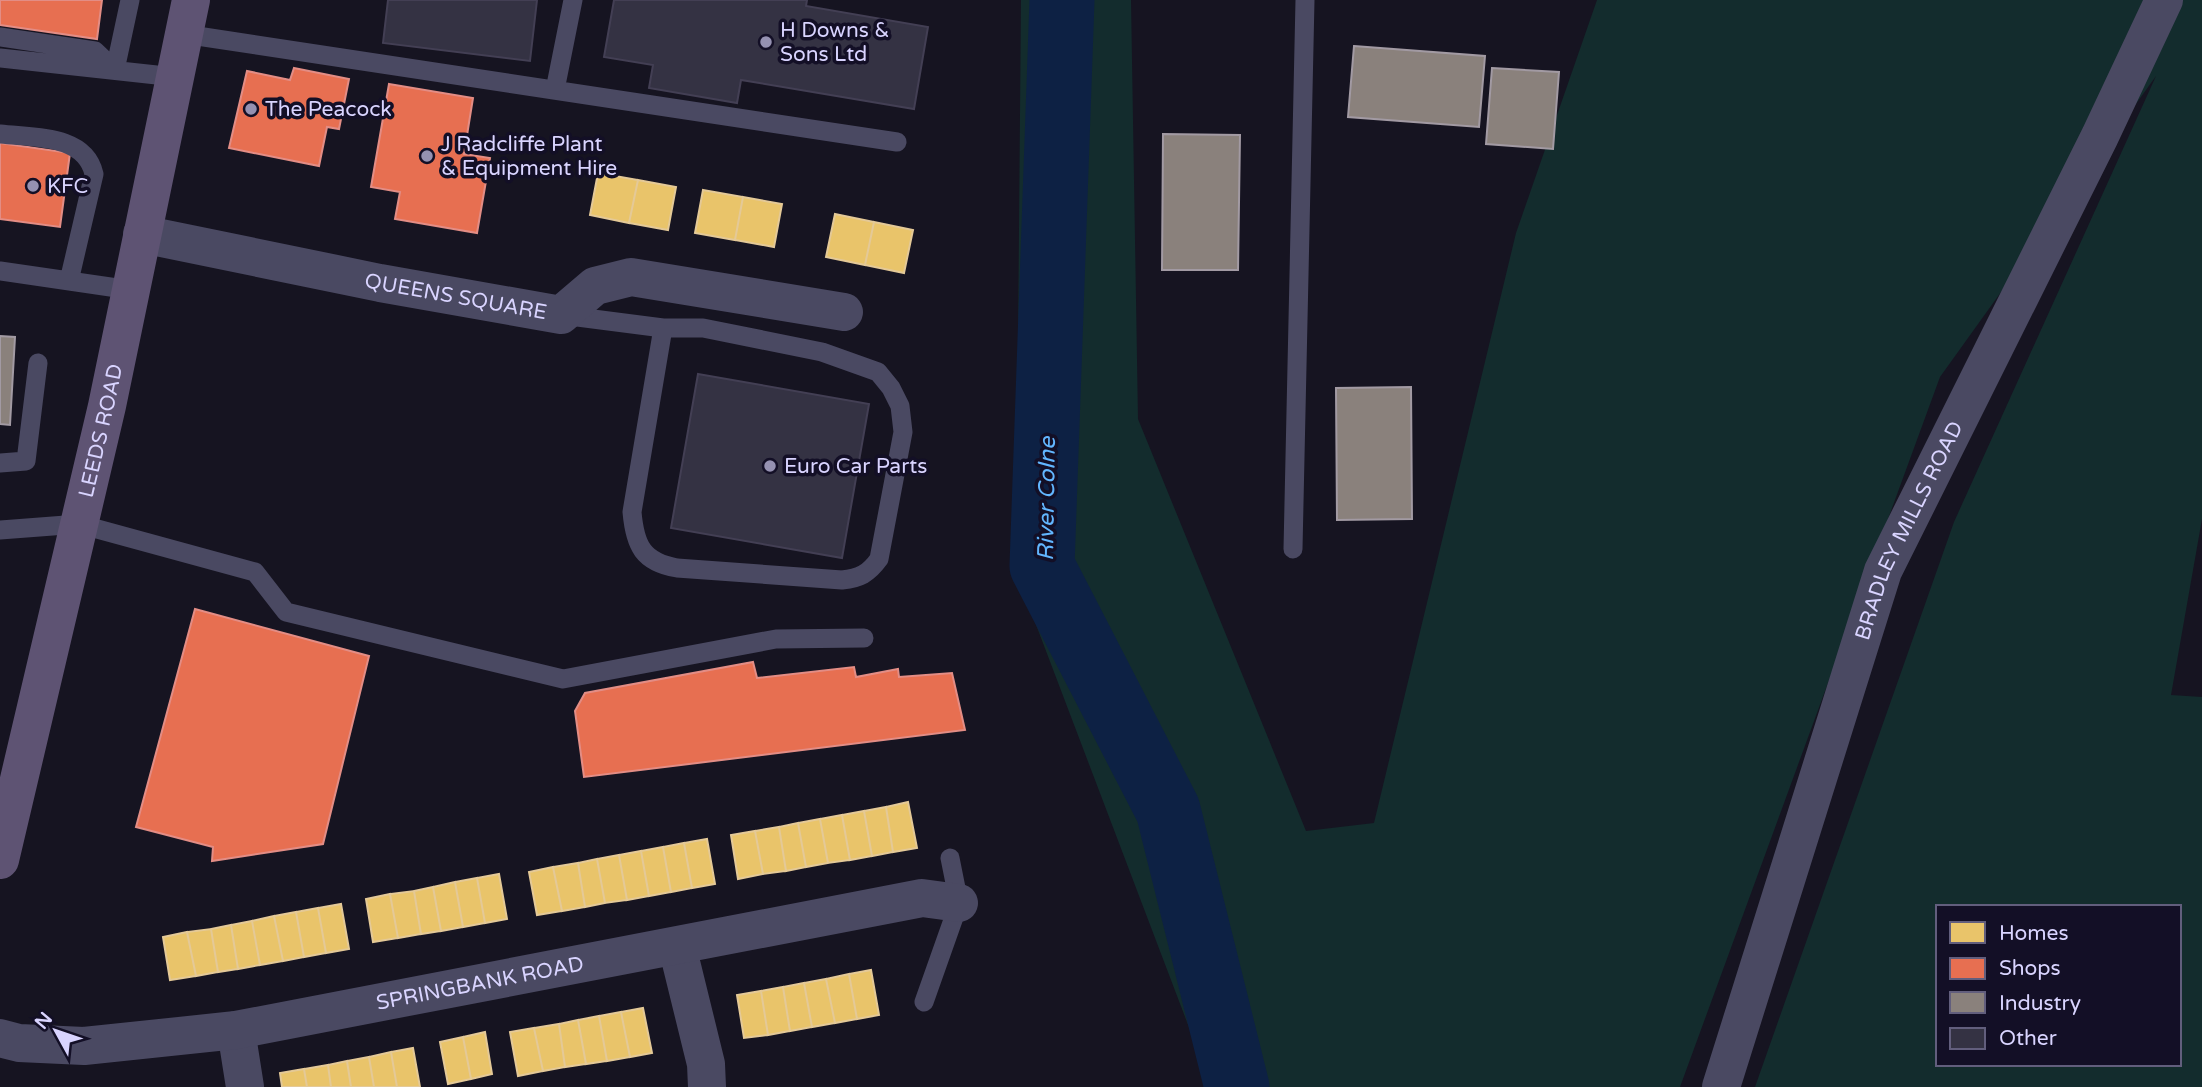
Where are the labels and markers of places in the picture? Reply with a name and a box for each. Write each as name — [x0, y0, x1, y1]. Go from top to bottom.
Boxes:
place label: H Downs & Sons Ltd — [780, 18, 890, 67]
marker: H Downs & Sons Ltd — [758, 34, 774, 50]
place label: The Peacock — [265, 97, 392, 122]
marker: The Peacock — [243, 101, 259, 117]
place label: J Radcliffe Plant & Equipment Hire — [441, 132, 617, 181]
marker: J Radcliffe Plant & Equipment Hire — [419, 148, 435, 164]
place label: KFC — [47, 174, 88, 199]
marker: KFC — [25, 178, 41, 194]
place label: Euro Car Parts — [784, 454, 927, 479]
marker: Euro Car Parts — [762, 458, 778, 474]

